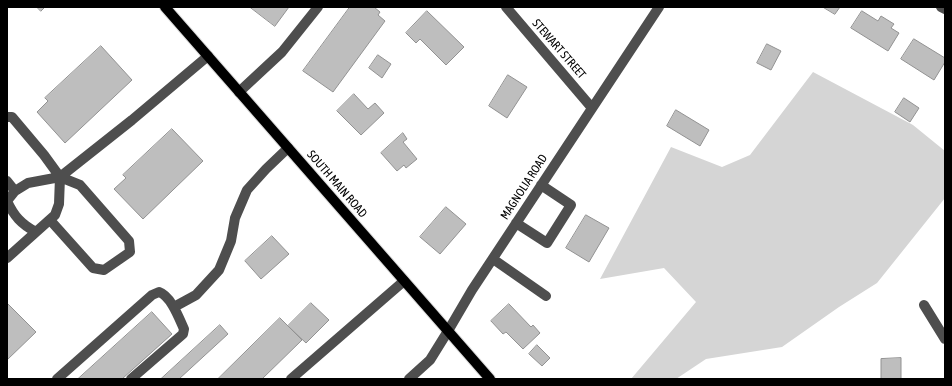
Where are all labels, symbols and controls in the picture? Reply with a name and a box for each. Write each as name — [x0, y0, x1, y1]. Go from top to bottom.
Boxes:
street label: STEWART STREET — [529, 16, 589, 82]
street label: SOUTH MAIN ROAD — [304, 148, 370, 220]
street label: MAGNOLIA ROAD — [498, 152, 550, 222]

